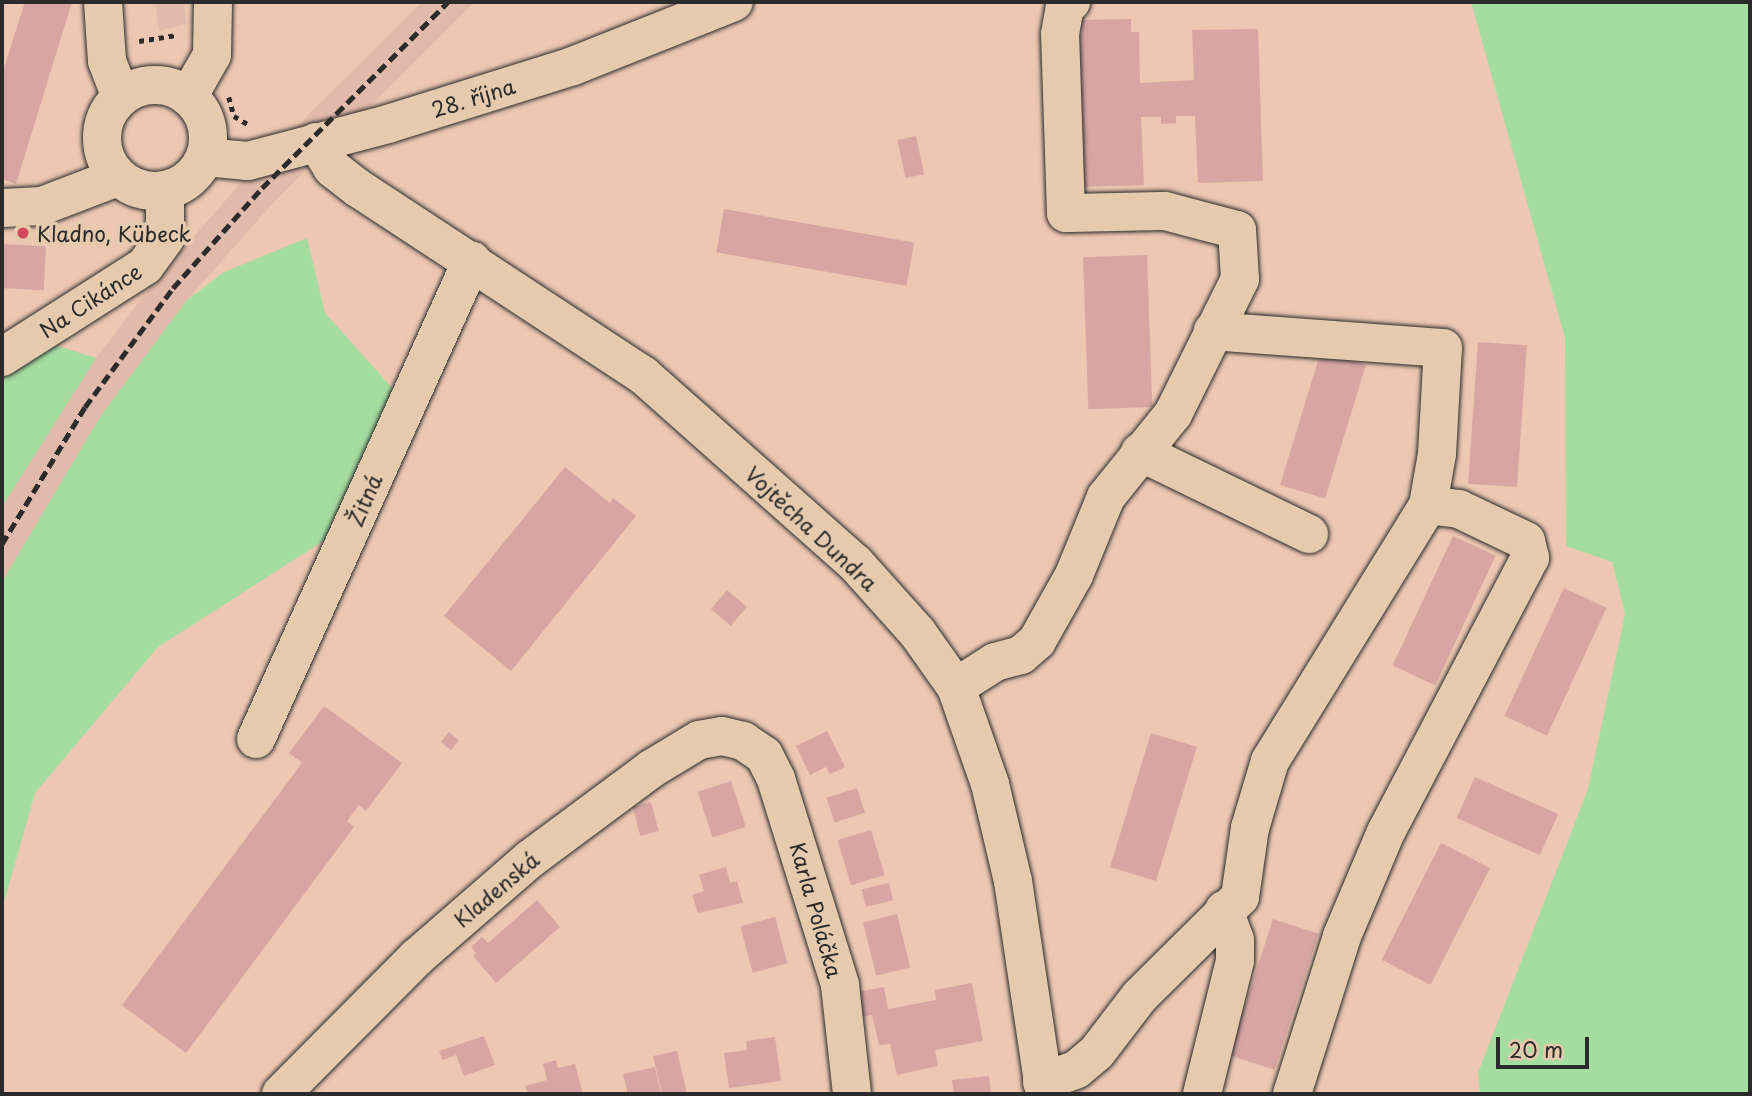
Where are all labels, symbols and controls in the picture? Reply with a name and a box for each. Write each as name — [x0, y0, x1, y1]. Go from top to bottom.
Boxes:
street label: 28. října — [428, 72, 518, 122]
place label: Kladno, Kübeck — [37, 220, 192, 246]
marker: Kladno, Kübeck — [15, 225, 31, 241]
street label: Na Cikánce — [34, 258, 146, 342]
street label: Vojtěcha Dundra — [741, 461, 883, 595]
street label: Žitná — [342, 470, 386, 530]
street label: Karla Poláčka — [786, 839, 848, 981]
street label: Kladenská — [448, 846, 544, 932]
scale bar — [1500, 1023, 1593, 1066]
text: 20 m — [1509, 1033, 1563, 1065]

